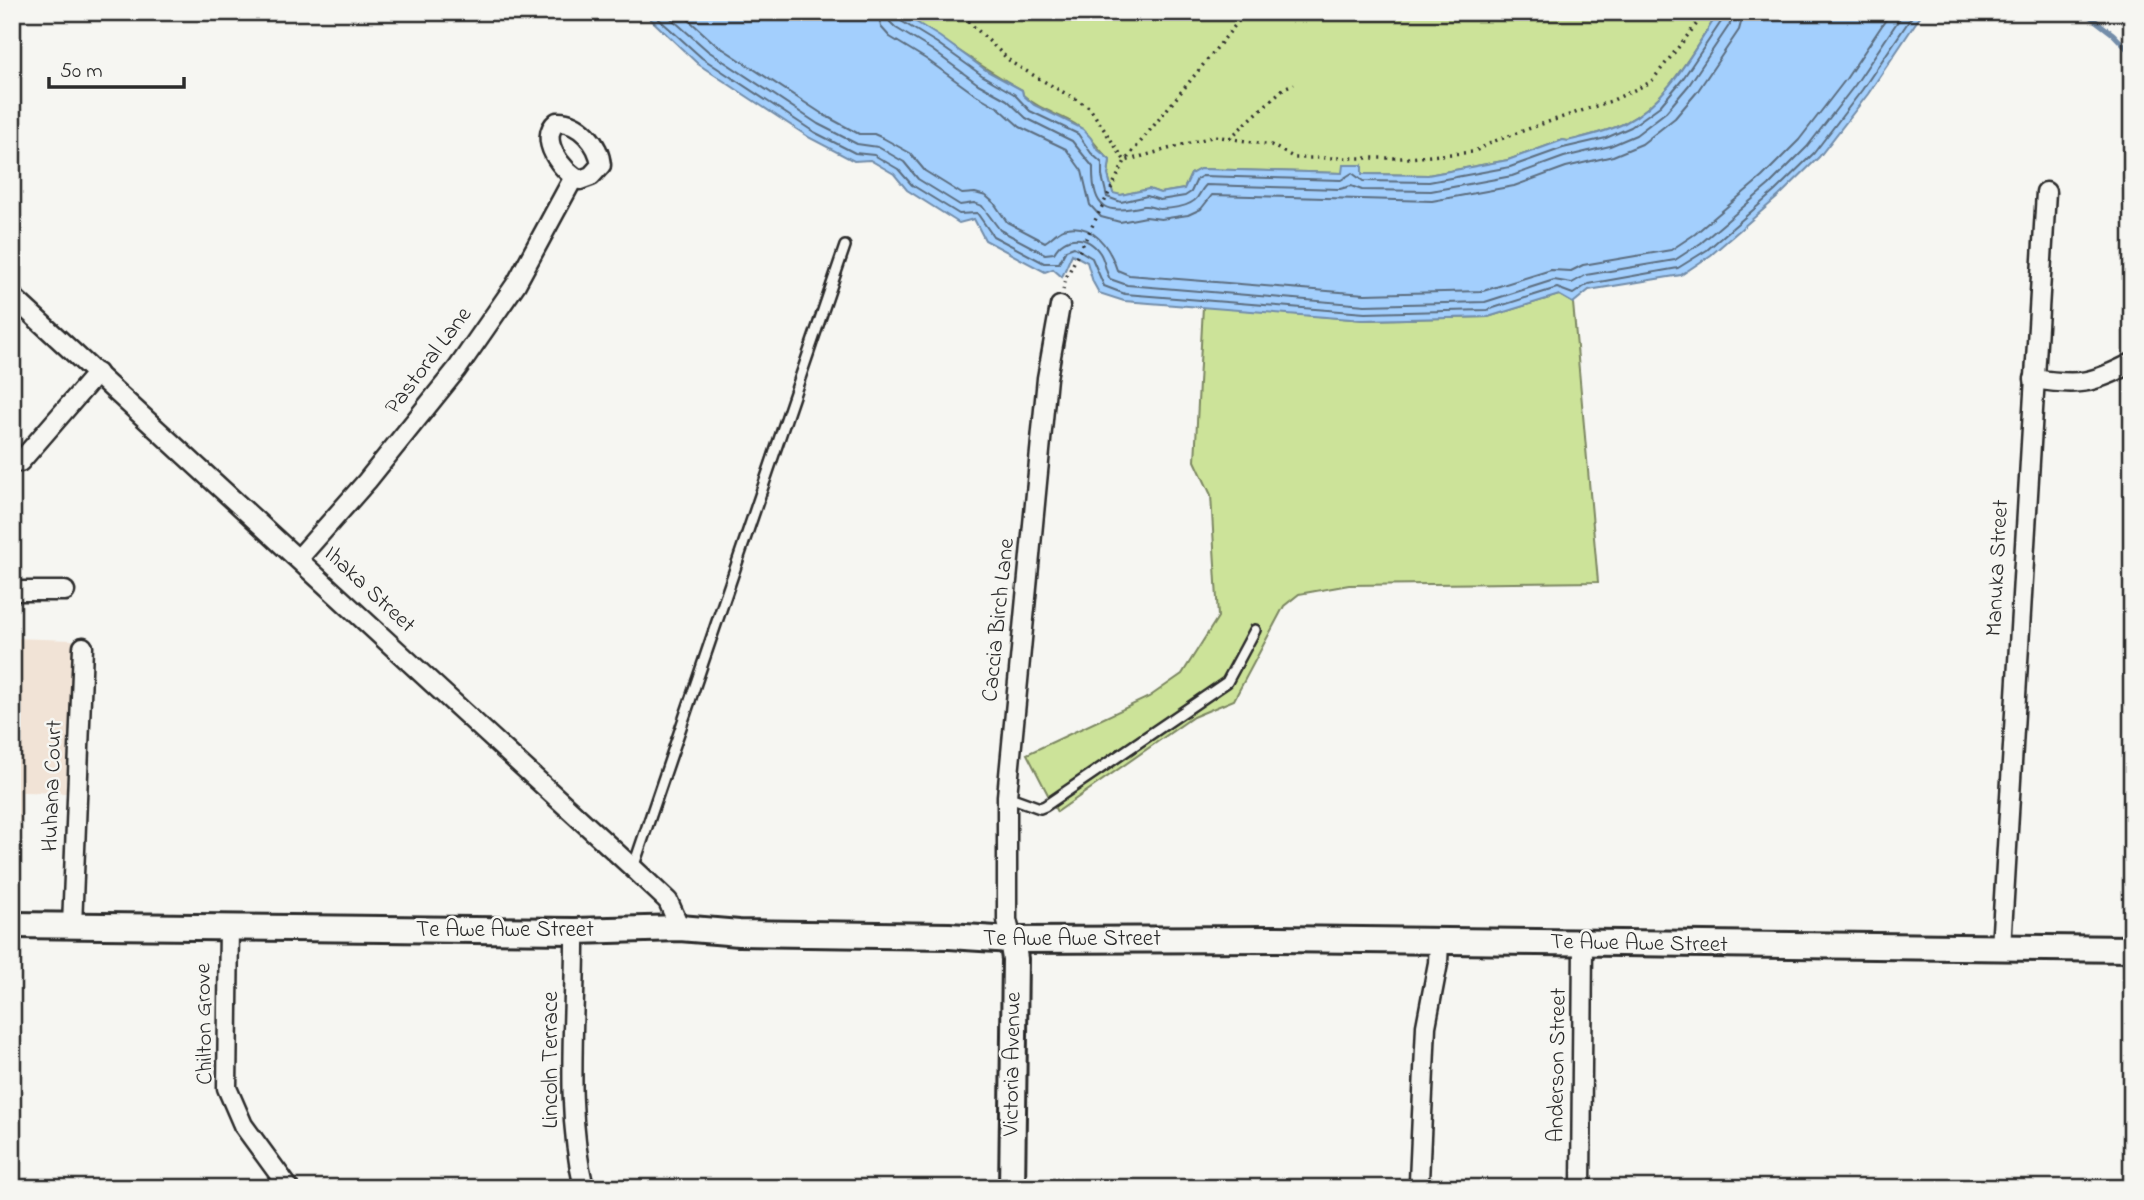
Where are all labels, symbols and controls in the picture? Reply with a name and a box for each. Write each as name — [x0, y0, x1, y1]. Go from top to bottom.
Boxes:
scale bar — [49, 46, 184, 90]
text: 50 m — [60, 57, 103, 87]
street label: Pastoral Lane — [377, 300, 481, 422]
street label: Manuka Street — [1978, 498, 2018, 637]
street label: Caccia Birch Lane — [974, 536, 1024, 703]
street label: Ihaka Street — [316, 539, 422, 641]
street label: Huhana Court — [34, 719, 72, 852]
street label: Te Awe Awe Street — [416, 914, 594, 947]
street label: Te Awe Awe Street — [983, 923, 1161, 956]
street label: Te Awe Awe Street — [1550, 926, 1728, 962]
street label: Chilton Grove — [187, 962, 223, 1085]
street label: Anderson Street — [1540, 987, 1576, 1143]
street label: Lincoln Terrace — [535, 991, 568, 1129]
street label: Victoria Avenue — [995, 991, 1031, 1137]

